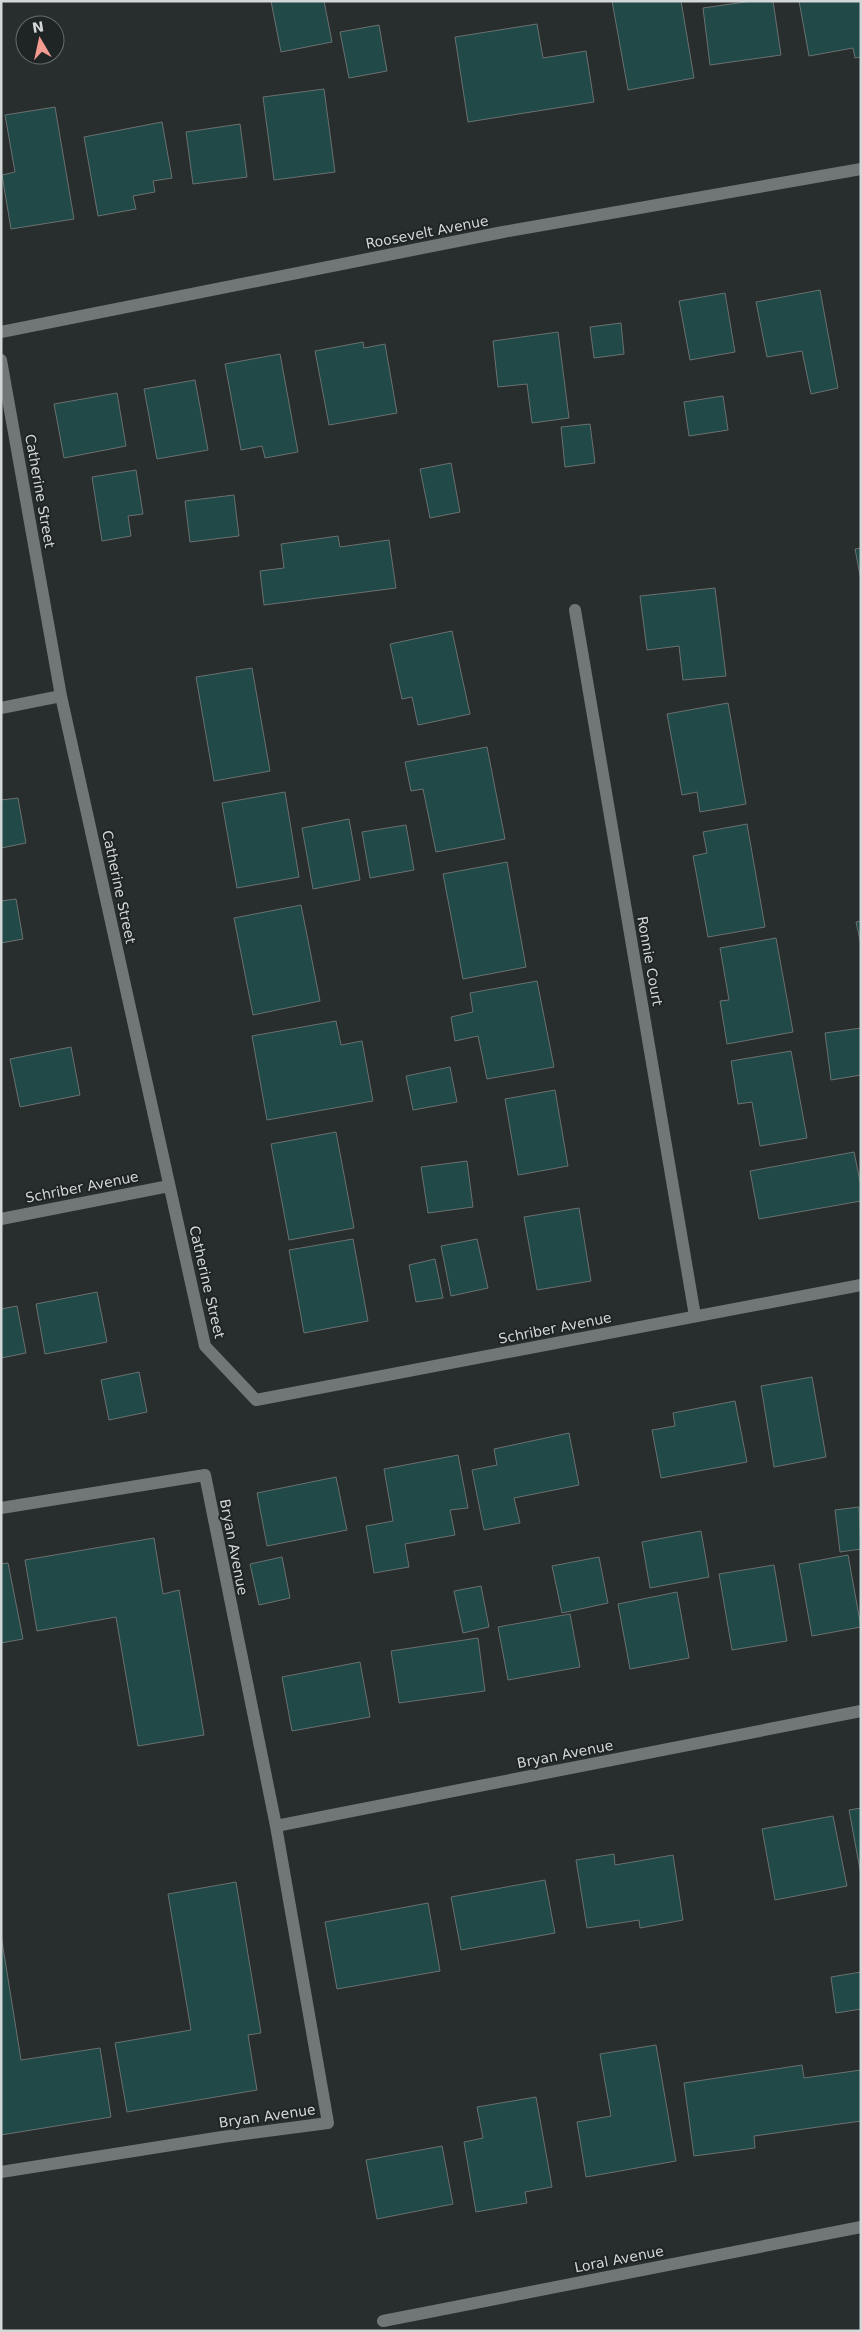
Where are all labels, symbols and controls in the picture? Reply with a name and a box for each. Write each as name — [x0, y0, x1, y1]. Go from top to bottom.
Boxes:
north arrow — [15, 15, 65, 65]
text: N — [31, 18, 45, 36]
street label: Roosevelt Avenue — [364, 212, 490, 252]
street label: Catherine Street — [22, 433, 58, 550]
street label: Catherine Street — [99, 829, 139, 946]
street label: Ronnie Court — [634, 915, 666, 1008]
street label: Schriber Avenue — [24, 1168, 140, 1206]
street label: Catherine Street — [186, 1224, 228, 1341]
street label: Schriber Avenue — [497, 1309, 613, 1347]
street label: Bryan Avenue — [217, 1498, 251, 1596]
street label: Bryan Avenue — [516, 1737, 614, 1771]
street label: Bryan Avenue — [218, 2101, 316, 2131]
street label: Loral Avenue — [573, 2242, 665, 2276]

